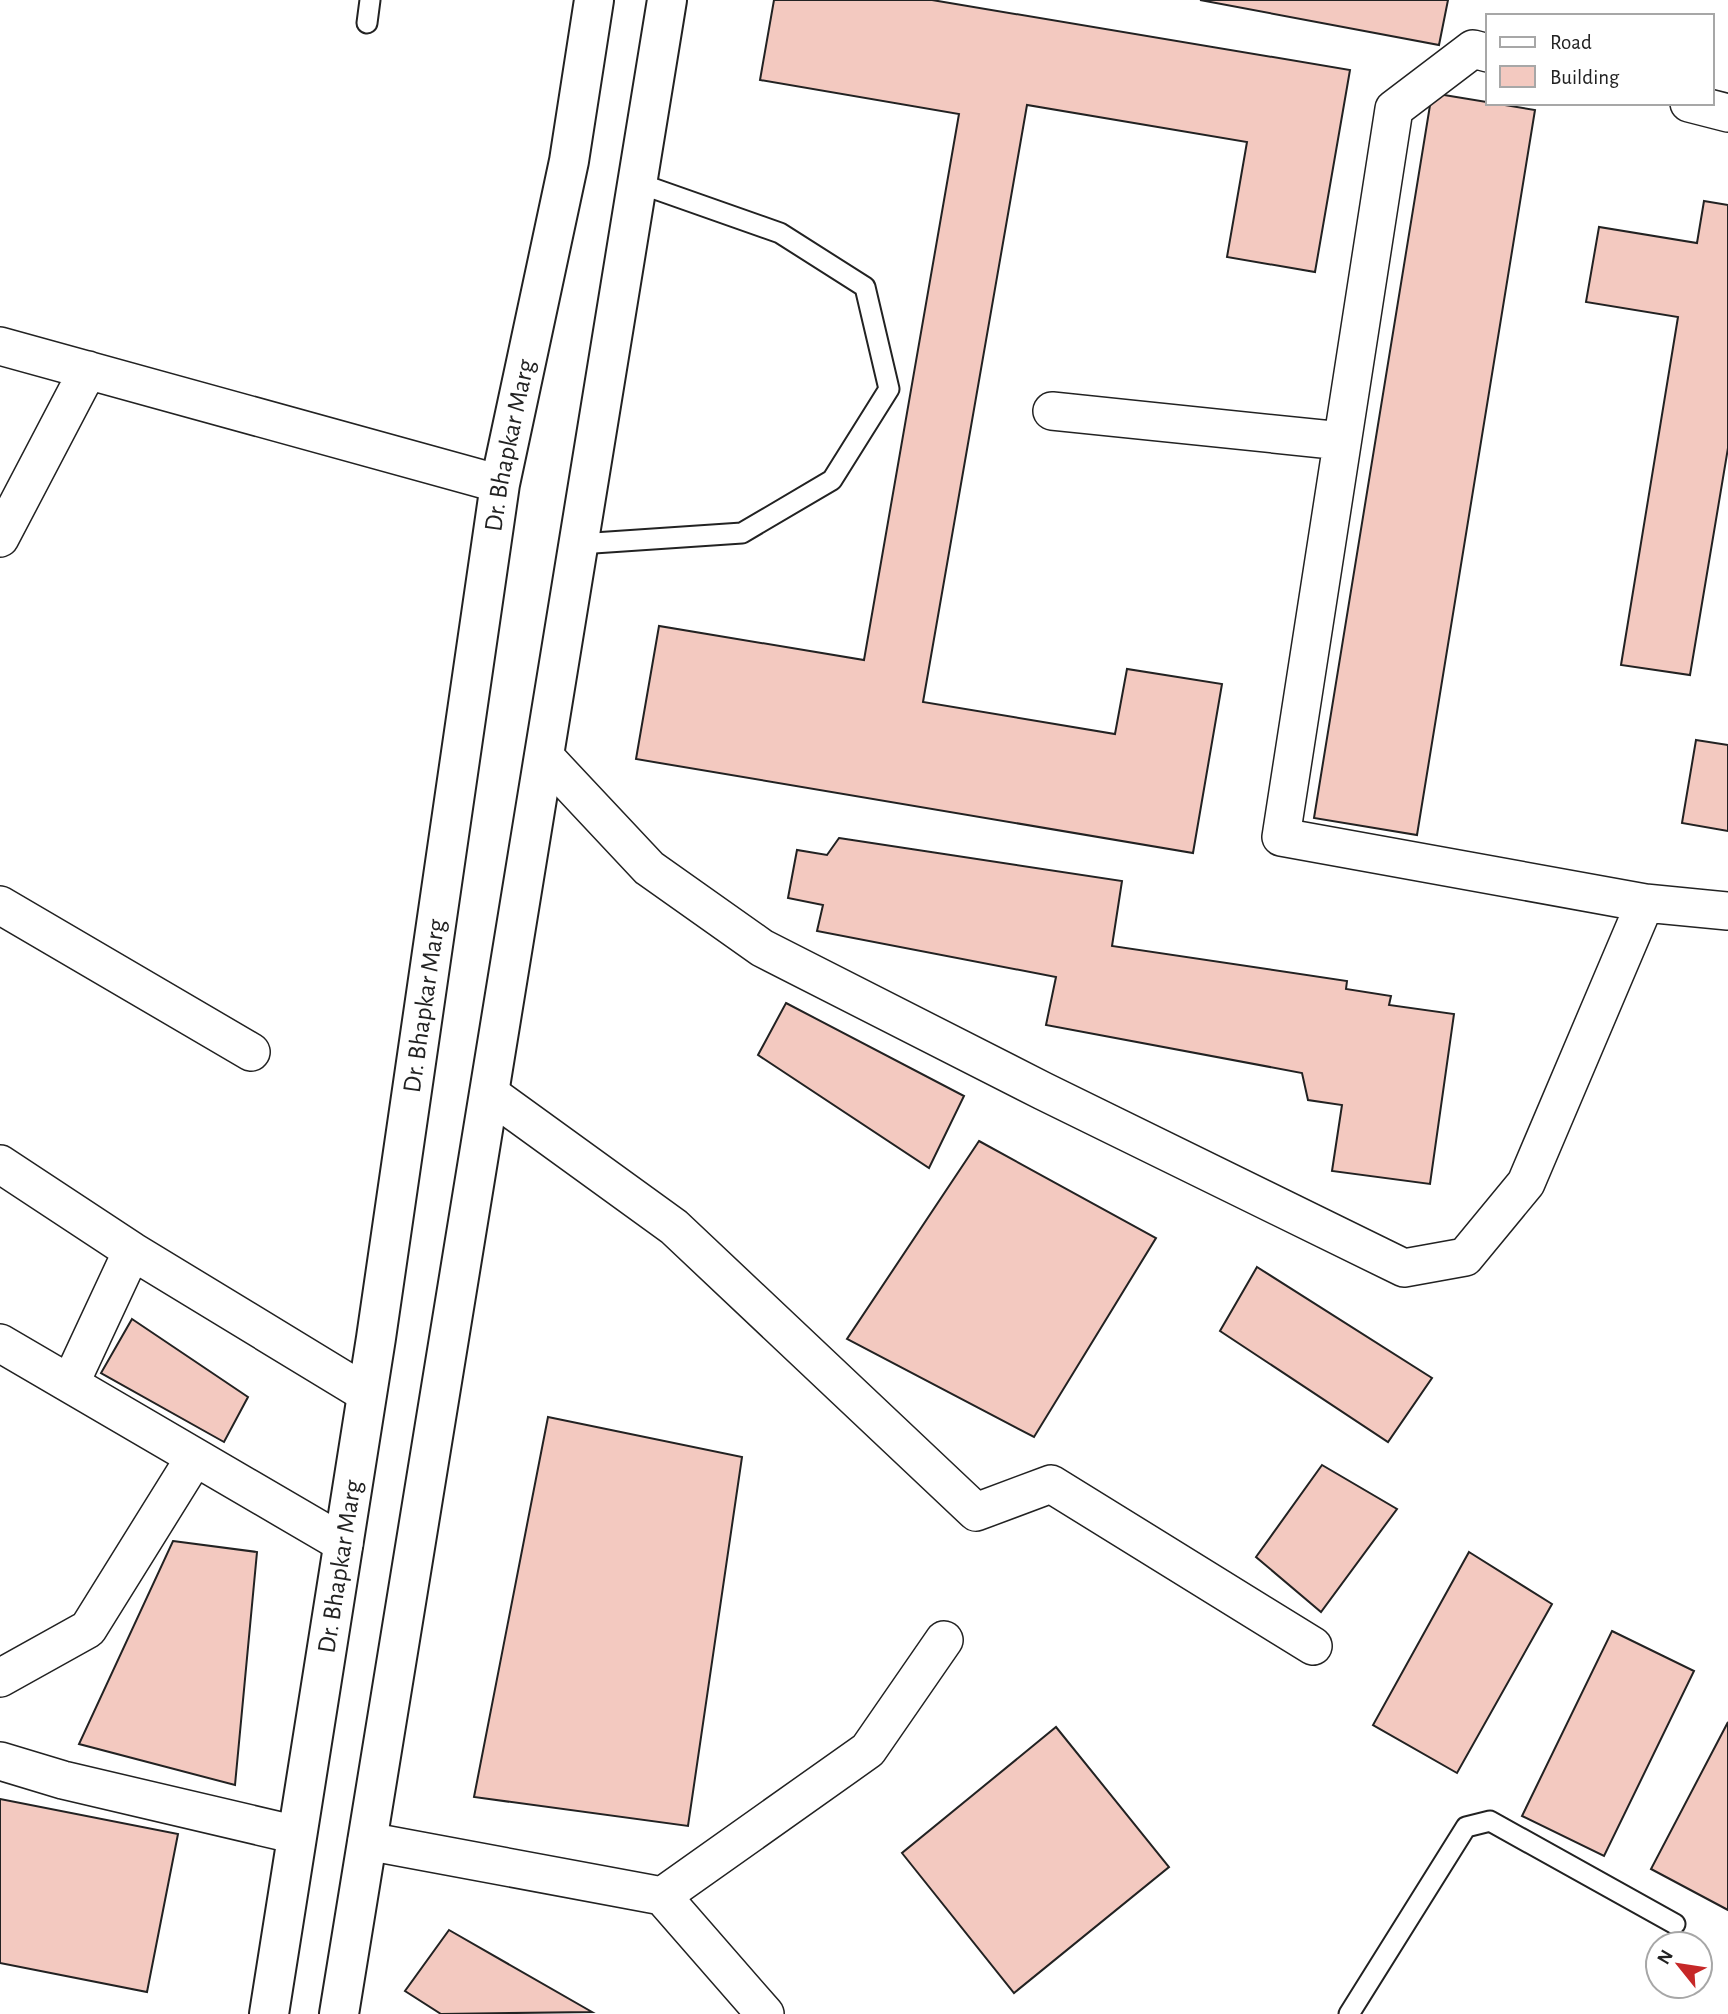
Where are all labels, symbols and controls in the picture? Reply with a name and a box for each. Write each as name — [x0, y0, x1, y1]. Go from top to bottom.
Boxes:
legend — [1486, 14, 1714, 105]
text: Road — [1550, 32, 1592, 53]
text: Building — [1550, 67, 1620, 88]
street label: Dr. Bhapkar Marg — [480, 357, 539, 533]
street label: Dr. Bhapkar Marg — [399, 917, 450, 1094]
street label: Dr. Bhapkar Marg — [313, 1478, 366, 1655]
north arrow — [1644, 1930, 1714, 2000]
text: N — [1654, 1947, 1677, 1968]

